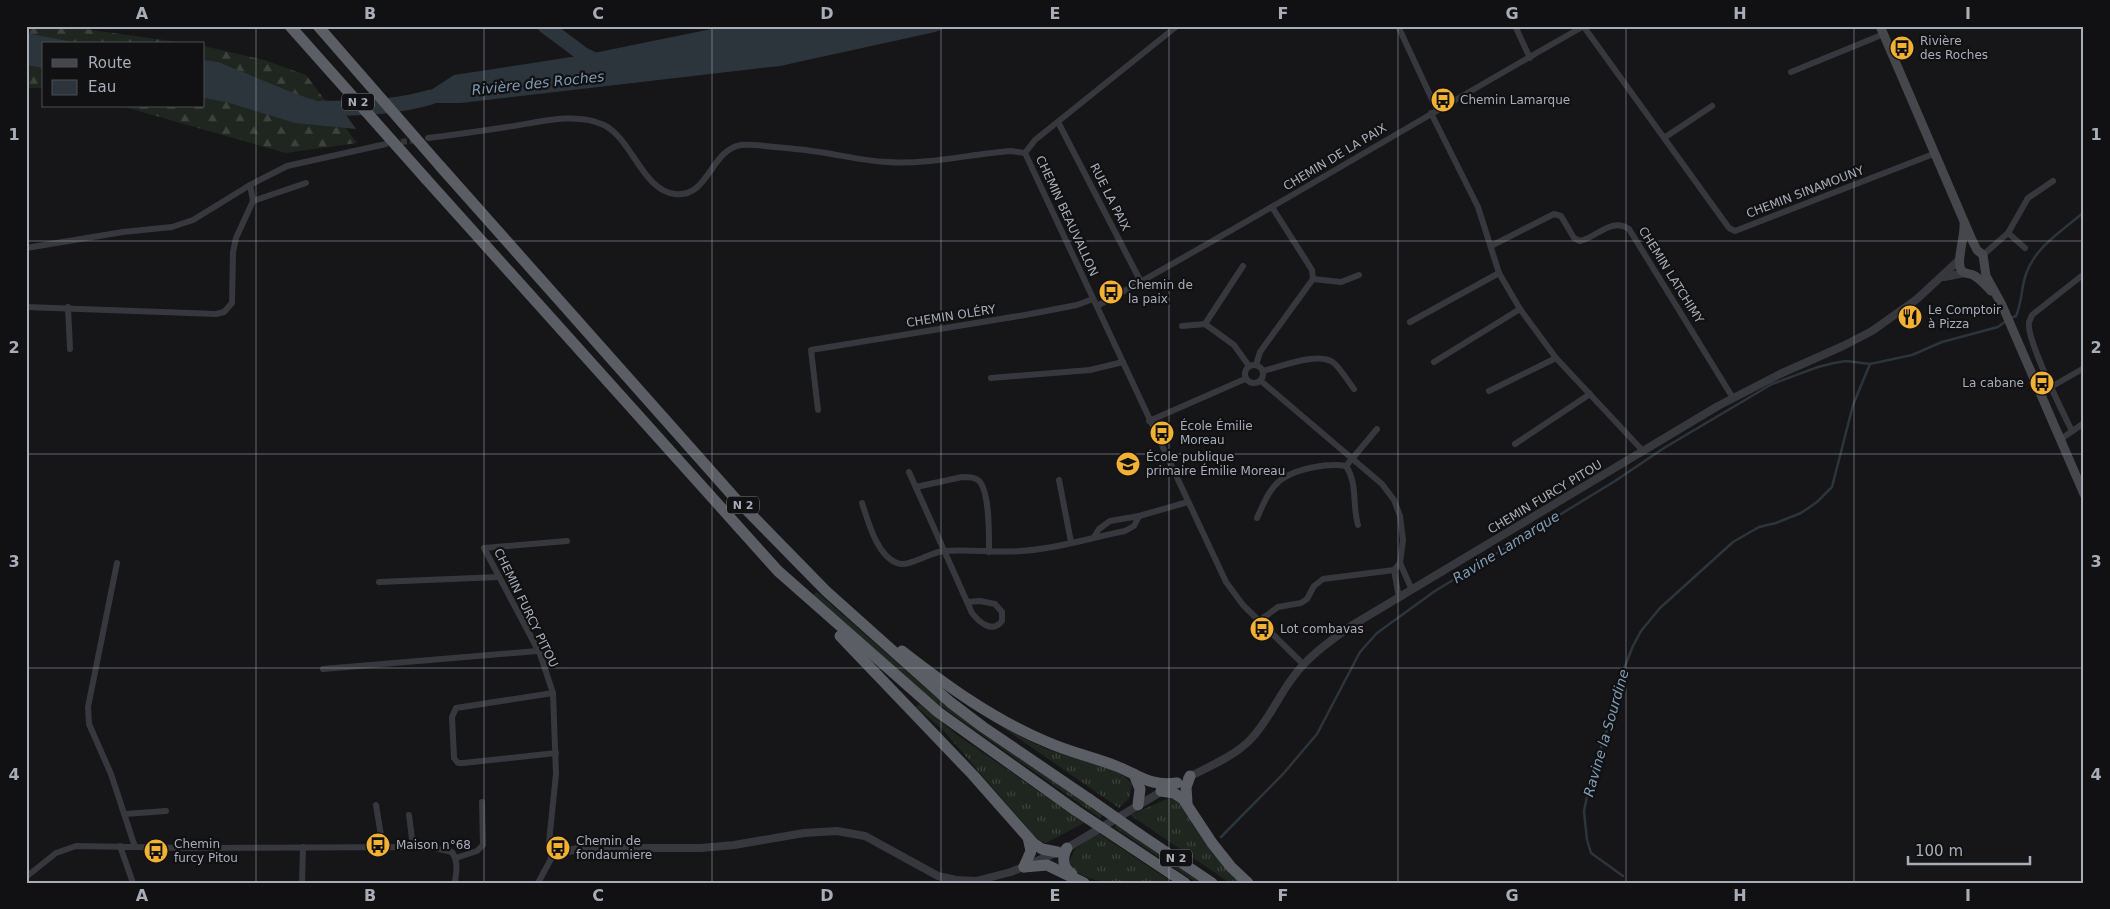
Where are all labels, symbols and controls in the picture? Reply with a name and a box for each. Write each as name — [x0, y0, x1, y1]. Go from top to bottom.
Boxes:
text: A — [136, 4, 149, 23]
text: B — [364, 4, 376, 23]
text: C — [592, 4, 604, 23]
text: D — [820, 4, 834, 23]
text: E — [1050, 4, 1060, 23]
text: F — [1278, 4, 1288, 23]
text: G — [1505, 4, 1519, 23]
text: H — [1733, 4, 1747, 23]
text: I — [1965, 4, 1971, 23]
place label: Rivière des Roches — [1920, 34, 1988, 62]
bus stop icon: Rivière des Roches — [1889, 35, 1915, 61]
legend — [42, 42, 205, 108]
text: Route — [88, 54, 132, 72]
water label: Rivière des Roches — [471, 68, 605, 98]
text: Eau — [88, 78, 116, 96]
bus stop icon: Chemin Lamarque — [1430, 87, 1456, 113]
place label: Chemin Lamarque — [1460, 93, 1570, 107]
road number: N 2 — [342, 94, 374, 110]
street label: CHEMIN DE LA PAIX — [1281, 121, 1389, 193]
text: 1 — [8, 125, 20, 144]
text: 1 — [2090, 125, 2102, 144]
street label: CHEMIN BEAUVALLON — [1033, 153, 1101, 279]
street label: RUE LA PAIX — [1087, 161, 1133, 233]
street label: CHEMIN SINAMOUNY — [1744, 163, 1866, 221]
street label: CHEMIN LATCHIMY — [1636, 224, 1707, 326]
place label: Chemin de la paix — [1128, 278, 1193, 306]
bus stop icon: Chemin de la paix — [1098, 279, 1124, 305]
street label: CHEMIN OLÉRY — [905, 301, 997, 330]
place label: Le Comptoir à Pizza — [1928, 303, 2001, 331]
restaurant icon: Le Comptoir à Pizza — [1897, 304, 1923, 330]
text: 2 — [8, 338, 20, 357]
text: 2 — [2090, 338, 2102, 357]
bus stop icon: La cabane — [2029, 370, 2055, 396]
place label: La cabane — [1962, 376, 2024, 390]
place label: École Émilie Moreau — [1180, 418, 1253, 447]
bus stop icon: École Émilie Moreau — [1149, 420, 1175, 446]
place label: École publique primaire Émilie Moreau — [1146, 449, 1285, 478]
school or university icon: École publique primaire Émilie Moreau — [1115, 451, 1141, 477]
street label: CHEMIN FURCY PITOU — [1485, 457, 1605, 537]
road number: N 2 — [727, 496, 759, 514]
water label: Ravine Lamarque — [1450, 508, 1562, 586]
street label: CHEMIN FURCY PITOU — [491, 546, 561, 670]
text: 3 — [8, 552, 20, 571]
text: 3 — [2090, 552, 2102, 571]
bus stop icon: Lot combavas — [1249, 616, 1275, 642]
place label: Lot combavas — [1280, 622, 1364, 636]
water label: Ravine la Sourdine — [1580, 668, 1632, 798]
text: 4 — [8, 765, 20, 784]
text: 4 — [2090, 765, 2102, 784]
bus stop icon: Maison n°68 — [365, 832, 391, 858]
place label: Chemin de fondaumiere — [576, 834, 652, 862]
scale bar — [1908, 834, 2030, 866]
bus stop icon: Chemin de fondaumiere — [545, 835, 571, 861]
place label: Chemin furcy Pitou — [174, 837, 238, 865]
bus stop icon: Chemin furcy Pitou — [143, 838, 169, 864]
place label: Maison n°68 — [396, 838, 471, 852]
text: 100 m — [1915, 842, 1963, 860]
road number: N 2 — [1160, 850, 1192, 866]
text: A — [136, 886, 149, 905]
text: B — [364, 886, 376, 905]
text: C — [592, 886, 604, 905]
text: D — [820, 886, 834, 905]
text: E — [1050, 886, 1060, 905]
text: F — [1278, 886, 1288, 905]
text: G — [1505, 886, 1519, 905]
text: H — [1733, 886, 1747, 905]
text: I — [1965, 886, 1971, 905]

